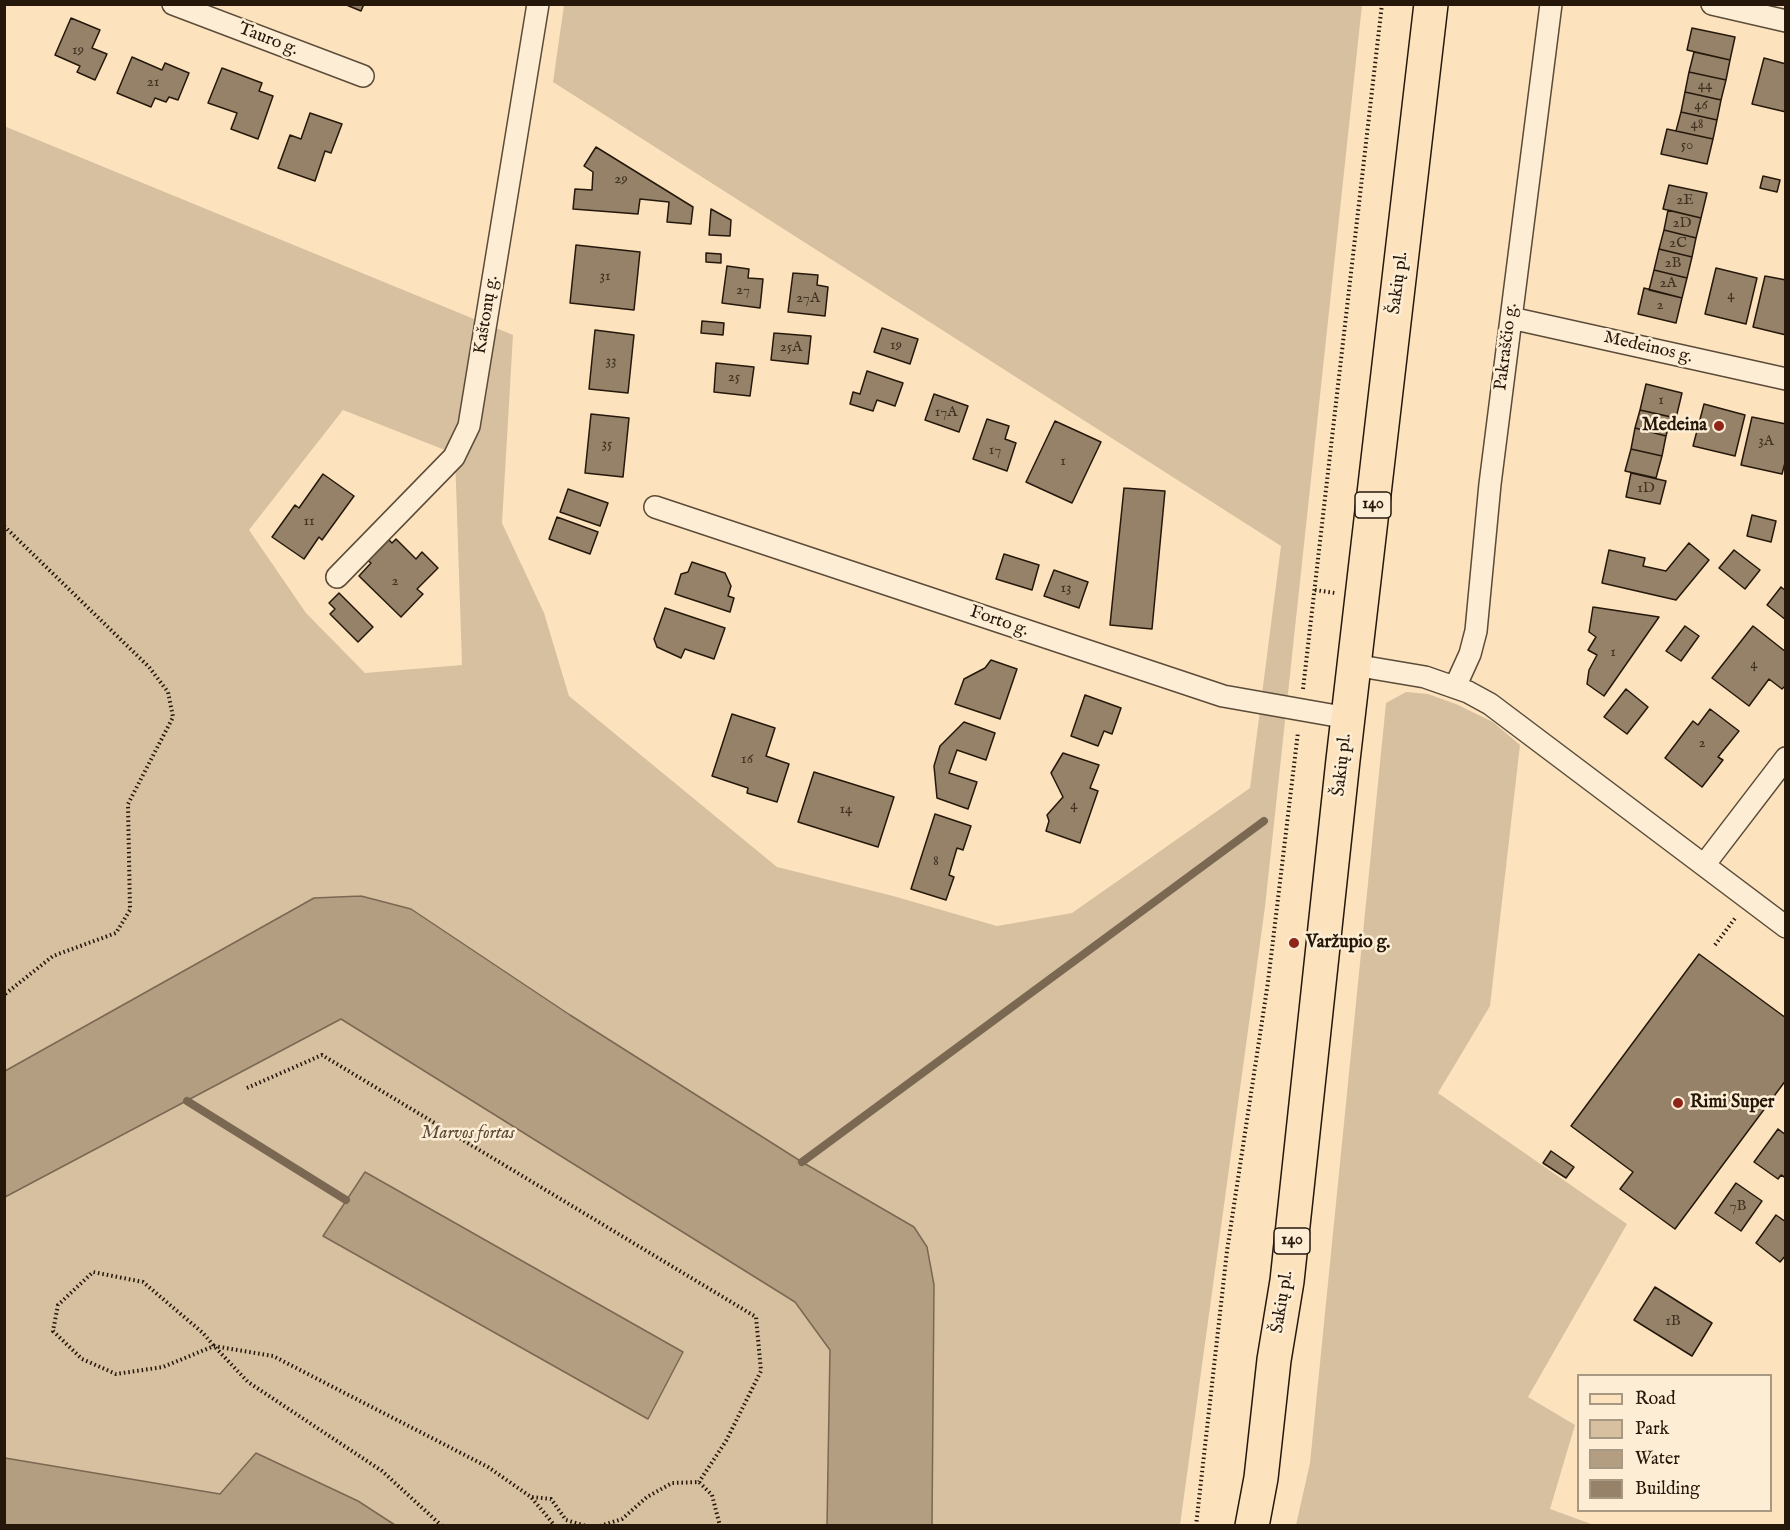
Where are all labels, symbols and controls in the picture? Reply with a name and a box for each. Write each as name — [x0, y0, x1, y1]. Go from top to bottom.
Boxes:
street label: Tauro g. — [235, 19, 301, 61]
house number: 19 — [72, 42, 84, 60]
house number: 21 — [147, 74, 159, 92]
house number: 44 — [1698, 77, 1712, 95]
house number: 46 — [1694, 97, 1708, 115]
house number: 48 — [1690, 116, 1704, 134]
house number: 50 — [1681, 137, 1693, 155]
house number: 29 — [614, 171, 628, 189]
house number: 2E — [1676, 192, 1694, 210]
house number: 2D — [1672, 215, 1692, 233]
house number: 2C — [1669, 235, 1687, 253]
street label: Šakių pl. — [1384, 250, 1414, 316]
house number: 2B — [1665, 255, 1681, 273]
house number: 31 — [599, 268, 611, 286]
street label: Kaštonų g. — [470, 274, 504, 356]
house number: 2A — [1659, 275, 1677, 293]
house number: 27 — [736, 282, 750, 300]
house number: 4 — [1727, 287, 1735, 305]
house number: 27A — [796, 290, 820, 308]
house number: 2 — [1656, 297, 1664, 315]
street label: Pakraščio g. — [1491, 302, 1523, 392]
street label: Medeinos g. — [1601, 327, 1695, 369]
house number: 19 — [890, 337, 902, 355]
house number: 25A — [780, 339, 802, 357]
house number: 33 — [605, 353, 617, 371]
house number: 25 — [728, 369, 740, 387]
house number: 1 — [1658, 392, 1664, 410]
house number: 17A — [935, 404, 957, 422]
place label: Medeina — [1642, 415, 1707, 437]
marker: Medeina — [1712, 419, 1726, 433]
house number: 3A — [1758, 433, 1774, 451]
house number: 35 — [601, 436, 613, 454]
house number: 17 — [989, 442, 1001, 460]
house number: 1 — [1060, 453, 1066, 471]
house number: 1D — [1637, 480, 1655, 498]
road number: 140 — [1355, 492, 1391, 518]
house number: 11 — [303, 513, 315, 531]
house number: 2 — [391, 573, 399, 591]
house number: 13 — [1060, 580, 1072, 598]
street label: Forto g. — [967, 602, 1031, 642]
house number: 1 — [1610, 644, 1616, 662]
house number: 4 — [1750, 656, 1758, 674]
street label: Šakių pl. — [1329, 733, 1357, 797]
house number: 2 — [1698, 735, 1706, 753]
house number: 16 — [741, 751, 753, 769]
house number: 4 — [1070, 797, 1078, 815]
house number: 14 — [840, 801, 852, 819]
house number: 8 — [933, 853, 939, 871]
place label: Varžupio g. — [1306, 932, 1390, 954]
marker: Varžupio g. — [1287, 936, 1301, 950]
place label: Rimi Super — [1690, 1092, 1774, 1114]
marker: Rimi Super — [1671, 1096, 1685, 1110]
park label: Marvos fortas — [421, 1123, 515, 1145]
house number: 7B — [1730, 1198, 1746, 1216]
road number: 140 — [1274, 1228, 1310, 1254]
street label: Šakių pl. — [1267, 1269, 1299, 1335]
house number: 1B — [1665, 1313, 1681, 1331]
legend — [1577, 1374, 1772, 1512]
text: Road — [1635, 1388, 1676, 1411]
text: Park — [1635, 1418, 1669, 1441]
text: Water — [1635, 1448, 1680, 1471]
text: Building — [1635, 1478, 1700, 1501]

